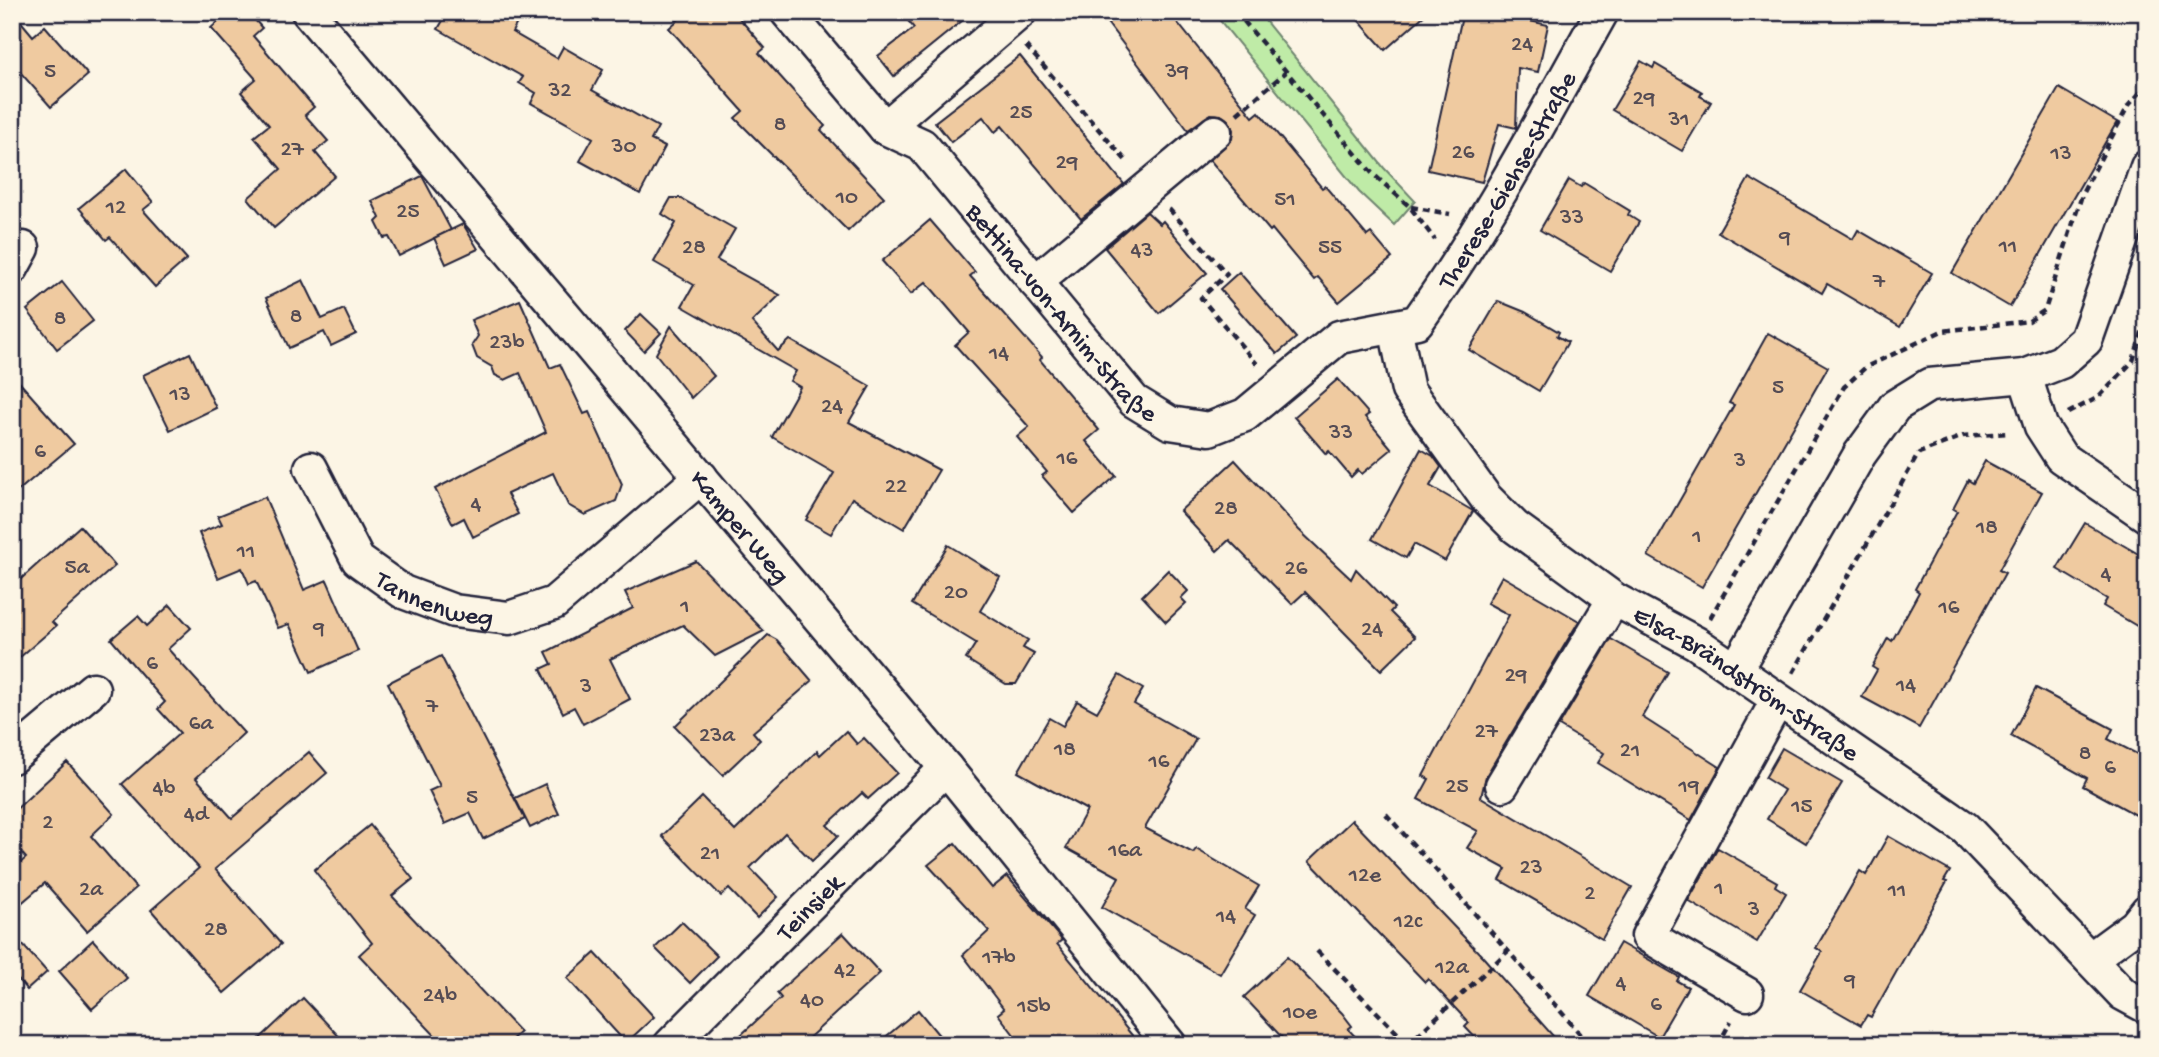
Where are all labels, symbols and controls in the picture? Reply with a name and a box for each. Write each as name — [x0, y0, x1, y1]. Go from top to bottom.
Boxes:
house number: 24 — [1511, 32, 1533, 59]
house number: 5 — [44, 59, 56, 86]
house number: 39 — [1164, 59, 1189, 86]
street label: Therese-Giehse-Straße — [1432, 67, 1586, 298]
house number: 32 — [547, 78, 572, 105]
house number: 29 — [1633, 86, 1656, 113]
house number: 25 — [1009, 100, 1033, 127]
house number: 31 — [1667, 107, 1690, 134]
house number: 8 — [774, 112, 786, 139]
house number: 30 — [611, 134, 637, 161]
house number: 27 — [280, 137, 305, 164]
house number: 26 — [1452, 140, 1475, 167]
house number: 13 — [2049, 141, 2072, 168]
house number: 29 — [1056, 150, 1079, 177]
house number: 10 — [835, 185, 858, 212]
house number: 51 — [1274, 187, 1296, 214]
house number: 12 — [105, 195, 126, 222]
street label: Bettina-von-Arnim-Straße — [956, 198, 1162, 432]
house number: 25 — [396, 199, 420, 226]
house number: 33 — [1559, 205, 1584, 232]
house number: 9 — [1778, 225, 1791, 252]
house number: 11 — [1998, 234, 2017, 261]
house number: 28 — [682, 235, 706, 262]
house number: 55 — [1318, 235, 1342, 262]
house number: 43 — [1131, 238, 1153, 265]
house number: 7 — [1872, 269, 1886, 296]
house number: 8 — [290, 304, 302, 331]
house number: 8 — [54, 306, 66, 333]
house number: 23b — [489, 330, 525, 357]
house number: 14 — [988, 341, 1009, 368]
house number: 5 — [1772, 375, 1784, 402]
house number: 13 — [168, 382, 191, 409]
house number: 24 — [821, 394, 843, 421]
house number: 33 — [1328, 420, 1353, 447]
house number: 6 — [34, 439, 46, 466]
house number: 16 — [1056, 446, 1078, 473]
house number: 3 — [1733, 448, 1746, 475]
street label: Kamper Weg — [681, 465, 795, 592]
house number: 22 — [885, 474, 907, 501]
house number: 4 — [471, 492, 482, 519]
house number: 28 — [1214, 496, 1238, 523]
house number: 18 — [1975, 515, 1998, 542]
house number: 1 — [1691, 524, 1702, 551]
house number: 11 — [236, 539, 255, 566]
house number: 5a — [65, 555, 91, 582]
house number: 26 — [1285, 556, 1308, 583]
house number: 4 — [2101, 562, 2112, 589]
street label: Tannenweg — [366, 565, 495, 636]
house number: 20 — [944, 580, 968, 607]
house number: 1 — [679, 594, 690, 621]
house number: 16 — [1938, 595, 1960, 622]
street label: Elsa-Brändström-Straße — [1627, 601, 1864, 771]
house number: 9 — [312, 616, 325, 643]
house number: 24 — [1361, 617, 1383, 644]
house number: 6 — [146, 651, 158, 678]
house number: 29 — [1505, 663, 1528, 690]
house number: 14 — [1895, 673, 1916, 700]
house number: 3 — [579, 674, 592, 701]
house number: 7 — [425, 694, 439, 721]
house number: 6a — [189, 711, 214, 738]
house number: 27 — [1474, 719, 1499, 746]
house number: 23a — [699, 723, 736, 750]
house number: 18 — [1053, 737, 1076, 764]
house number: 21 — [1620, 738, 1640, 765]
house number: 8 — [2079, 741, 2091, 768]
house number: 16 — [1148, 749, 1170, 776]
house number: 6 — [2104, 755, 2116, 782]
house number: 25 — [1445, 774, 1469, 801]
house number: 19 — [1678, 774, 1700, 801]
house number: 4b — [152, 776, 176, 803]
house number: 5 — [466, 785, 478, 812]
house number: 15 — [1790, 794, 1813, 821]
house number: 4d — [184, 802, 210, 829]
house number: 2 — [42, 810, 54, 837]
house number: 16a — [1107, 838, 1143, 865]
house number: 21 — [700, 841, 720, 868]
house number: 23 — [1519, 855, 1543, 882]
house number: 12e — [1348, 863, 1382, 890]
street label: Teinsiek — [770, 868, 853, 951]
house number: 1 — [1713, 876, 1724, 903]
house number: 2a — [79, 877, 104, 904]
house number: 11 — [1887, 878, 1906, 905]
house number: 2 — [1584, 881, 1596, 908]
house number: 3 — [1747, 897, 1760, 924]
house number: 14 — [1215, 904, 1236, 931]
house number: 12c — [1393, 909, 1423, 936]
house number: 28 — [204, 917, 228, 944]
house number: 17b — [981, 945, 1016, 972]
house number: 12a — [1434, 955, 1470, 982]
house number: 42 — [834, 958, 856, 985]
house number: 9 — [1843, 968, 1856, 995]
house number: 4 — [1616, 971, 1627, 998]
house number: 24b — [423, 983, 457, 1010]
house number: 40 — [800, 988, 824, 1015]
house number: 6 — [1650, 992, 1662, 1019]
house number: 15b — [1016, 994, 1051, 1021]
house number: 10e — [1282, 1000, 1318, 1027]

